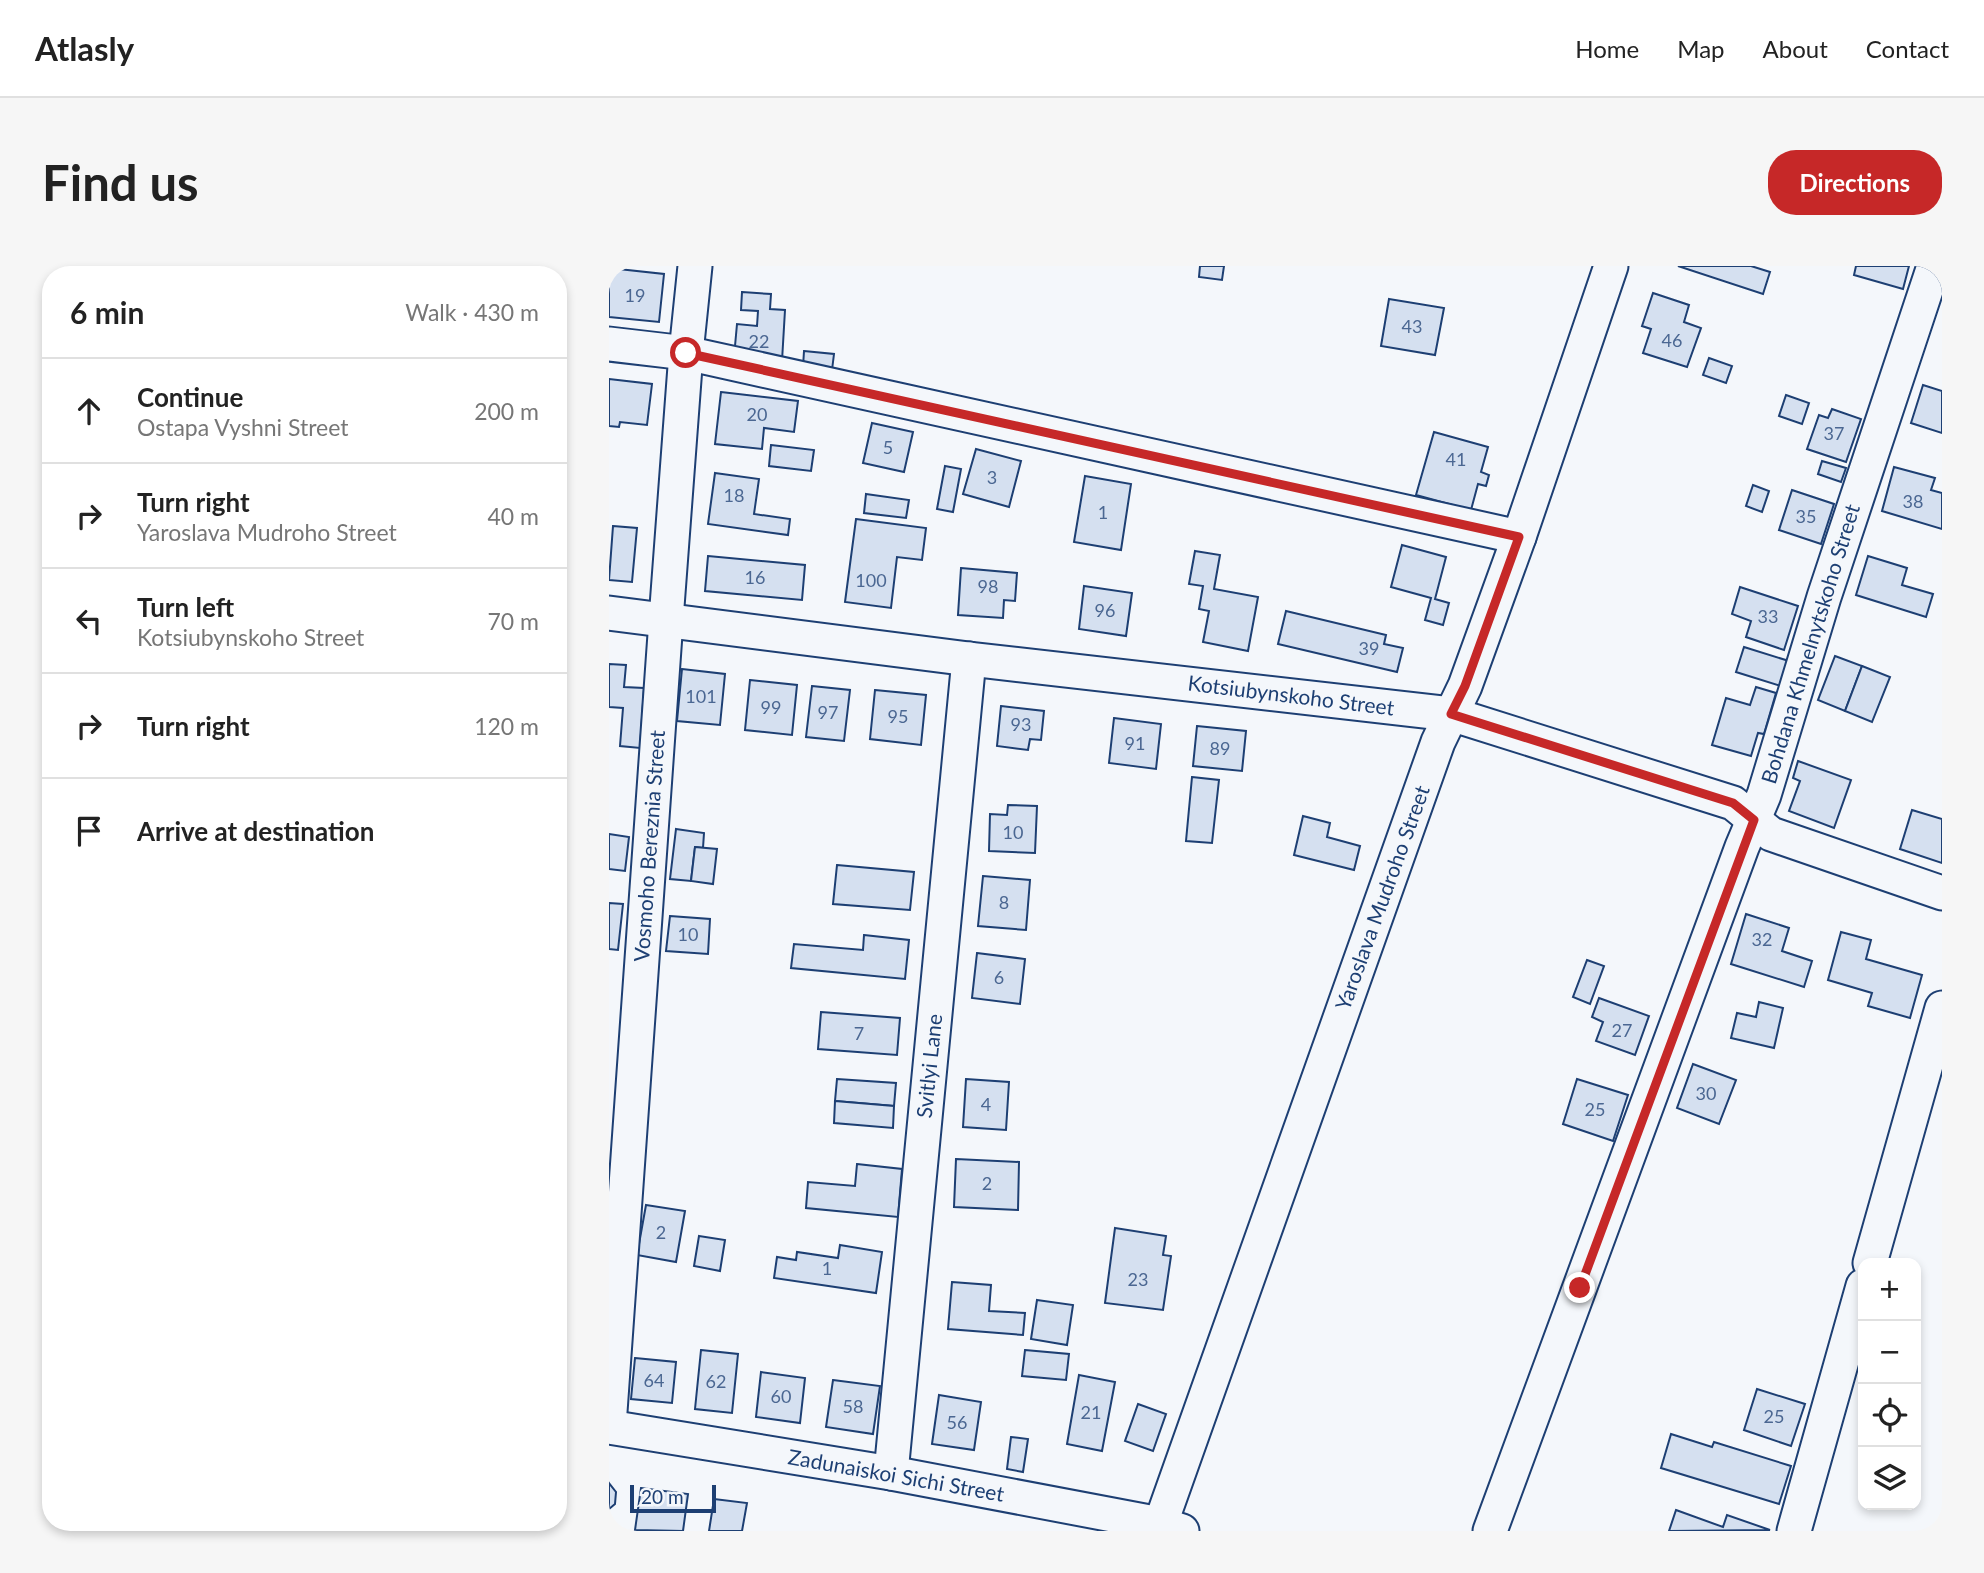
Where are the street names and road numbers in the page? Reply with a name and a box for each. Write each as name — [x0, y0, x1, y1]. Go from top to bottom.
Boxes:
street label: Bohdana Khmelnytskoho Street — [1755, 500, 1864, 786]
street label: Kotsiubynskoho Street — [1187, 669, 1396, 720]
street label: Vosmoho Bereznia Street — [628, 729, 669, 962]
street label: Yaroslava Mudroho Street — [1329, 781, 1434, 1013]
street label: Svitlyi Lane — [911, 1013, 946, 1119]
street label: Zadunaiskoi Sichi Street — [786, 1443, 1007, 1506]

